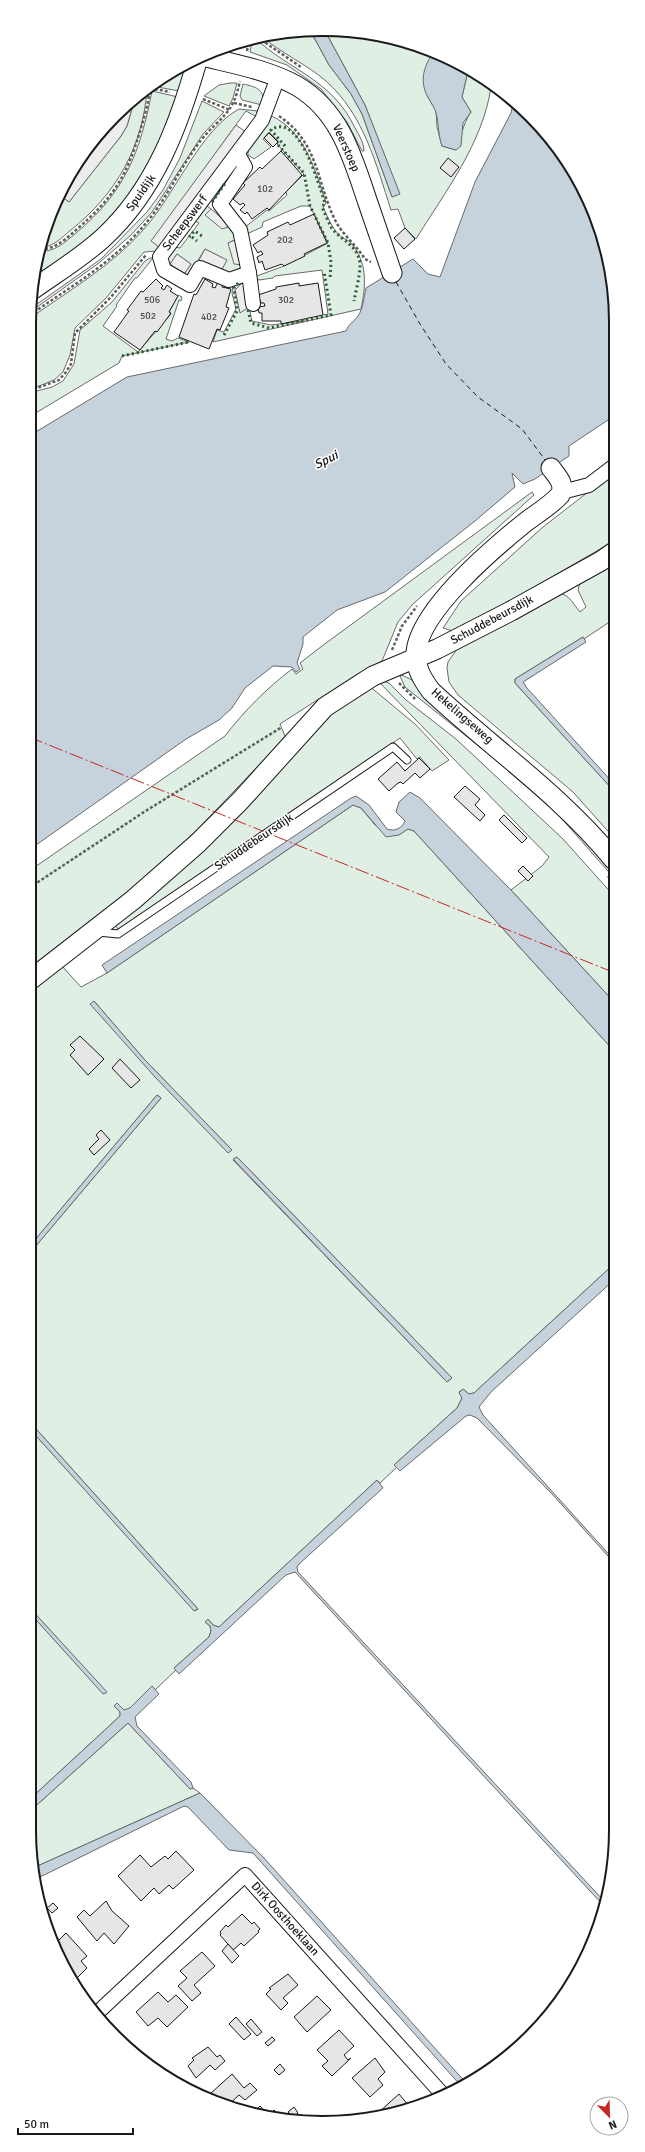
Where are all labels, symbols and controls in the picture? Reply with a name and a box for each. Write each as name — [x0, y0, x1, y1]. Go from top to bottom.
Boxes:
street label: Veerstoep — [329, 122, 363, 174]
street label: Spuidijk — [123, 172, 159, 214]
house number: 102 — [257, 183, 273, 195]
street label: Scheepswerf — [159, 191, 211, 254]
house number: 202 — [277, 234, 293, 246]
house number: 506 — [144, 294, 160, 306]
house number: 302 — [278, 294, 294, 306]
house number: 502 — [140, 310, 156, 322]
house number: 402 — [201, 311, 217, 323]
water label: Spui — [311, 447, 342, 473]
street label: Schuddebeursdijk — [448, 592, 536, 648]
street label: Hekelingseweg — [428, 685, 496, 747]
street label: Schuddebeursdijk — [212, 810, 296, 874]
street label: Dirk Oosthoeklaan — [248, 1879, 322, 1959]
north arrow — [589, 2096, 629, 2136]
scale bar — [18, 2110, 133, 2136]
text: 50 m — [24, 2117, 49, 2132]
text: N — [607, 2117, 619, 2132]

